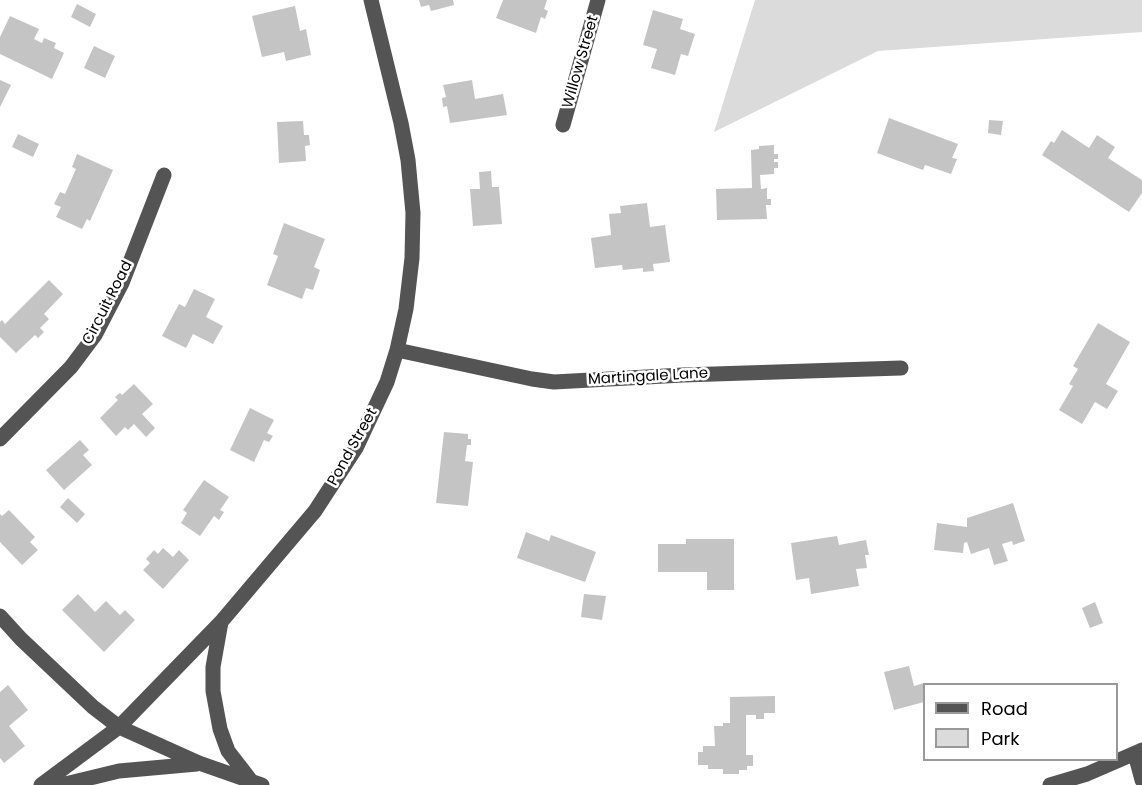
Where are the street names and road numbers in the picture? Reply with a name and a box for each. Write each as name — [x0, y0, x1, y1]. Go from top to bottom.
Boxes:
street label: Willow Street — [559, 14, 603, 110]
street label: Circuit Road — [79, 258, 137, 348]
street label: Martingale Lane — [588, 365, 708, 389]
street label: Pond Street — [324, 405, 382, 489]

